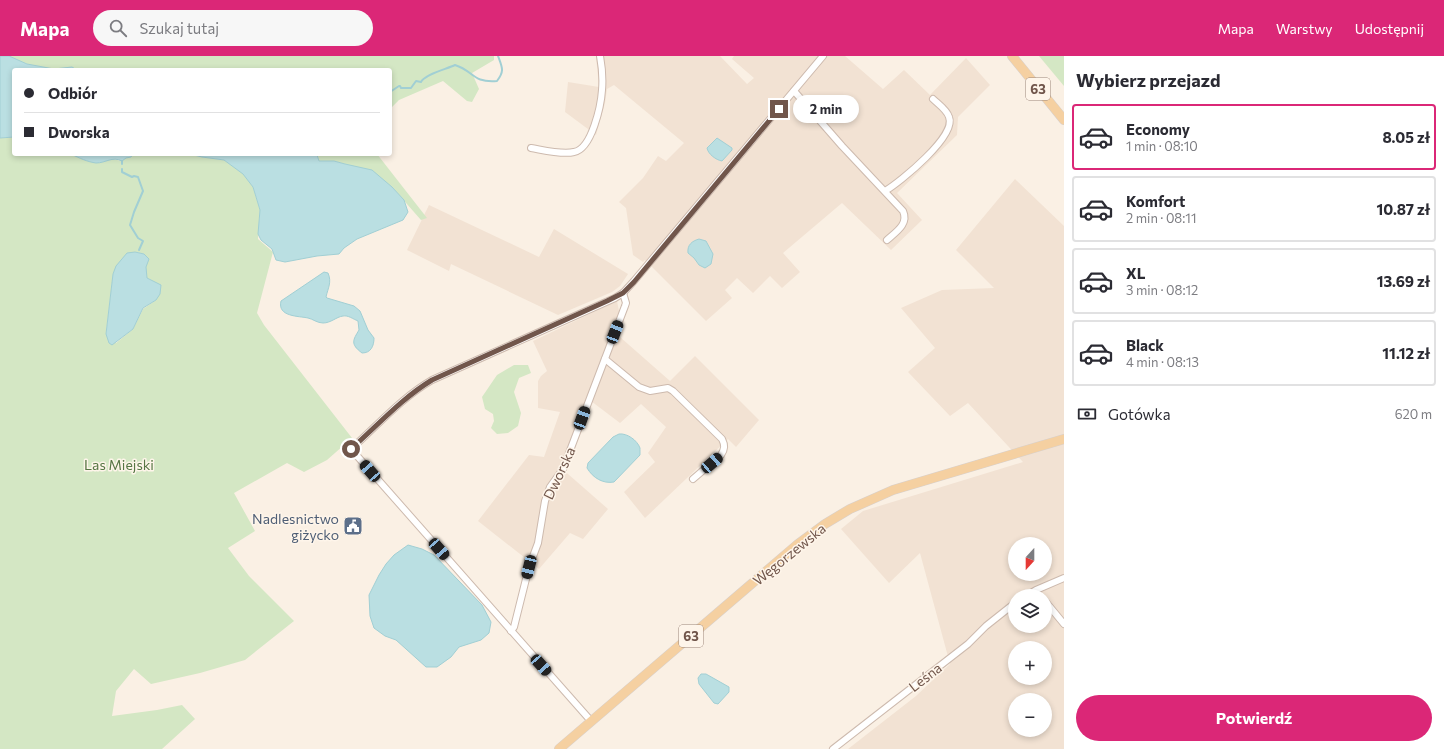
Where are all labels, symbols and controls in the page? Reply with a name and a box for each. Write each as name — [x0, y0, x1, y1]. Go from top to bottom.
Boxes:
search box — [93, 10, 373, 46]
text: Mapa — [20, 17, 69, 40]
icon: search — [107, 17, 129, 39]
text: Szukaj tutaj — [139, 19, 219, 37]
text: Mapa — [1218, 20, 1254, 37]
text: Warstwy — [1276, 20, 1333, 37]
text: Udostępnij — [1355, 20, 1424, 37]
text: Wybierz przejazd — [1076, 69, 1220, 91]
road number: 63 — [1026, 78, 1050, 100]
text: Odbiór — [48, 84, 97, 102]
callout: 2 min — [793, 95, 859, 123]
route end — [770, 100, 788, 118]
text: 2 min — [810, 101, 842, 117]
icon: car — [1078, 119, 1114, 155]
text: Economy — [1126, 120, 1190, 138]
text: Dworska — [48, 123, 110, 141]
text: 8.05 zł — [1383, 128, 1430, 146]
text: 1 min · 08:10 — [1126, 138, 1198, 154]
icon: car — [1078, 191, 1114, 227]
text: Komfort — [1126, 192, 1185, 210]
text: 10.87 zł — [1376, 200, 1430, 218]
text: 2 min · 08:11 — [1126, 210, 1196, 226]
icon: car — [1078, 263, 1114, 299]
text: XL — [1126, 264, 1145, 282]
text: 13.69 zł — [1377, 272, 1430, 290]
text: 3 min · 08:12 — [1126, 282, 1198, 298]
car — [605, 319, 625, 345]
icon: car — [1078, 335, 1114, 371]
text: Black — [1126, 336, 1164, 354]
text: 11.12 zł — [1382, 344, 1430, 362]
text: 4 min · 08:13 — [1126, 354, 1199, 370]
icon: cash — [1076, 403, 1098, 425]
car — [572, 405, 592, 431]
text: Gotówka — [1108, 405, 1171, 423]
text: 620 m — [1395, 406, 1432, 422]
route start — [342, 440, 360, 458]
street label: Dworska — [539, 444, 579, 502]
car — [699, 451, 725, 475]
park label: Las Miejski — [84, 456, 154, 473]
car — [358, 458, 382, 484]
place label: Nadlesnictwo giżycko — [252, 510, 339, 543]
public building icon: Nadlesnictwo giżycko — [342, 515, 364, 537]
street label: Węgorzewska — [749, 519, 829, 589]
car — [427, 536, 451, 562]
north arrow — [1008, 537, 1052, 581]
map controls — [1008, 537, 1052, 737]
car — [520, 554, 538, 580]
button: layers — [1008, 589, 1052, 633]
road number: 63 — [679, 625, 703, 647]
button: + — [1008, 641, 1052, 685]
car — [529, 652, 553, 678]
street label: Leśna — [905, 659, 945, 695]
button: − — [1008, 693, 1052, 737]
button: Potwierdź — [1076, 695, 1432, 741]

